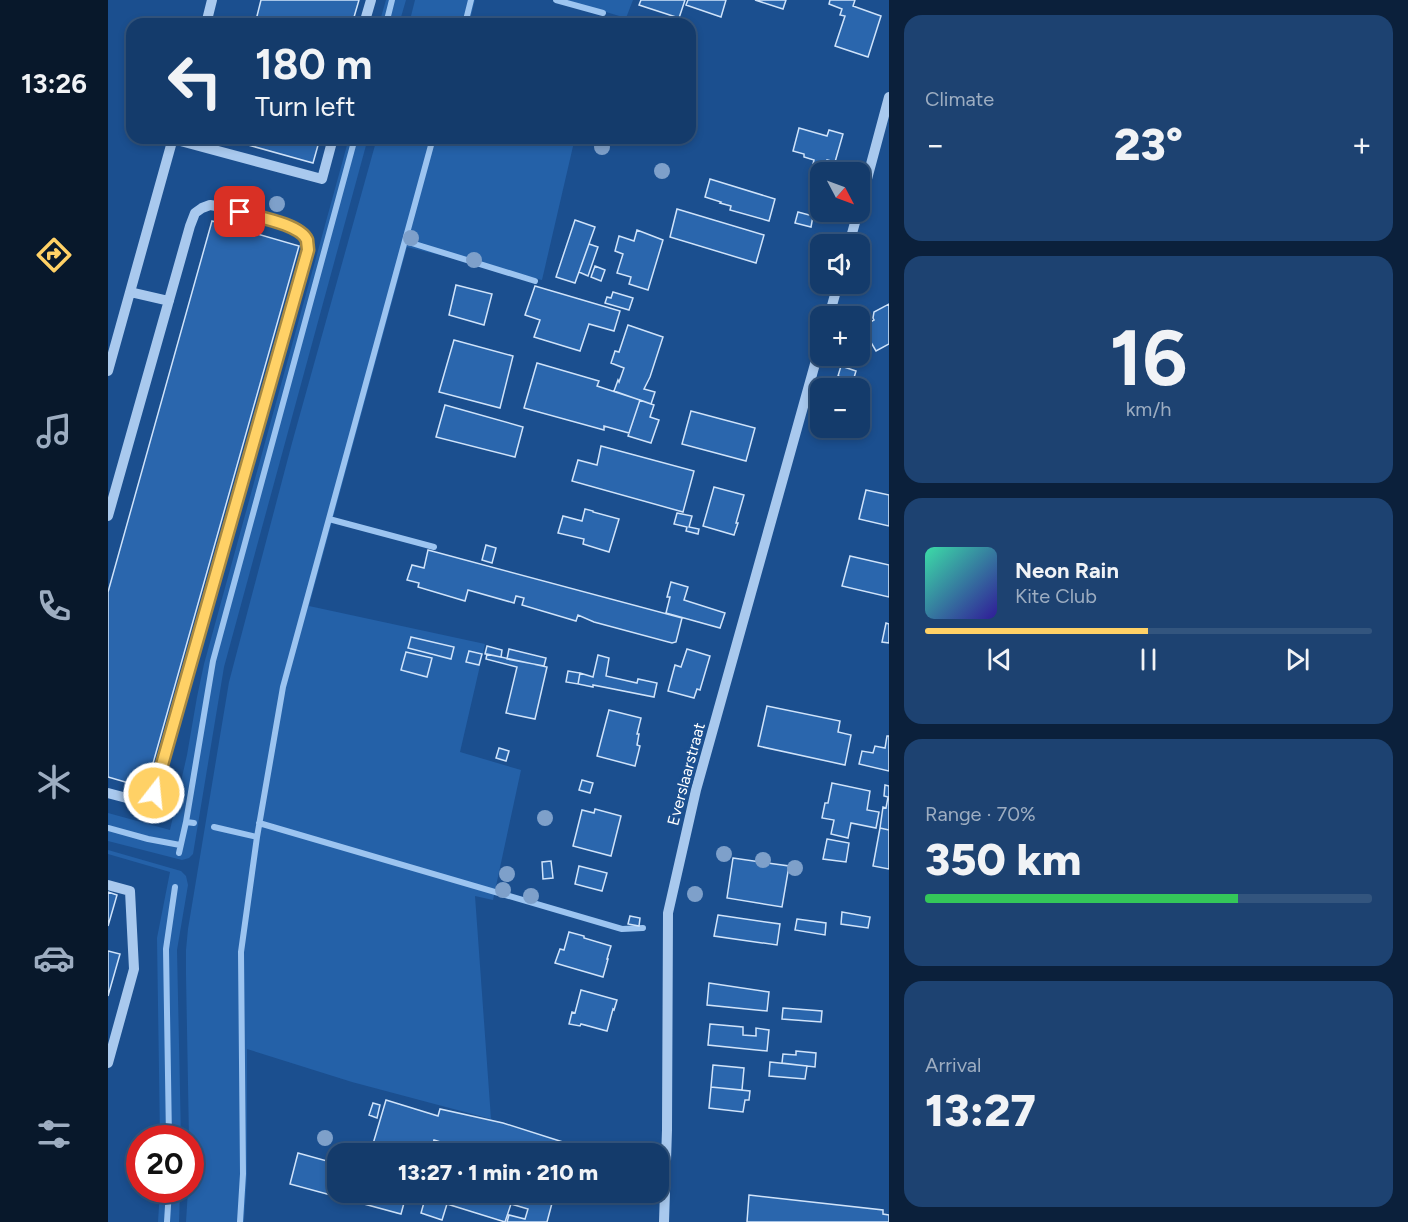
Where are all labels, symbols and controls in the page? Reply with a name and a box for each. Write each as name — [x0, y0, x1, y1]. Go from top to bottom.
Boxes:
text: 180 m — [255, 39, 372, 90]
icon: left — [156, 42, 234, 120]
text: 13:26 — [21, 67, 87, 100]
text: Climate — [925, 87, 994, 111]
text: Turn left — [255, 90, 355, 123]
text: 23° — [1114, 117, 1183, 171]
text: − — [925, 125, 946, 164]
text: + — [1351, 125, 1372, 164]
north arrow — [810, 162, 870, 222]
map controls — [810, 162, 870, 438]
pin — [214, 186, 265, 237]
icon: arrive — [223, 195, 256, 228]
icon: directions — [33, 234, 75, 276]
button: sound — [810, 234, 870, 294]
button: + — [810, 306, 870, 366]
text: 16 — [1109, 311, 1188, 405]
button: − — [810, 378, 870, 438]
text: km/h — [1126, 397, 1171, 421]
icon: music — [33, 410, 75, 452]
text: Neon Rain — [1015, 557, 1119, 584]
text: Kite Club — [1015, 584, 1097, 608]
icon: phone — [33, 585, 75, 627]
icon: previous — [983, 643, 1016, 676]
icon: pause — [1132, 643, 1165, 676]
icon: next — [1281, 643, 1314, 676]
street label: Everslaarstraat — [663, 720, 709, 828]
icon: climate — [33, 761, 75, 803]
position arrow — [122, 761, 186, 825]
text: Range · 70% — [925, 802, 1036, 826]
text: 350 km — [925, 832, 1081, 886]
icon: car — [33, 937, 75, 979]
text: Arrival — [925, 1053, 981, 1077]
text: 13:27 — [925, 1083, 1036, 1137]
icon: filters — [33, 1113, 75, 1155]
speed limit sign: 20 — [126, 1125, 204, 1203]
text: 13:27 · 1 min · 210 m — [398, 1159, 598, 1186]

